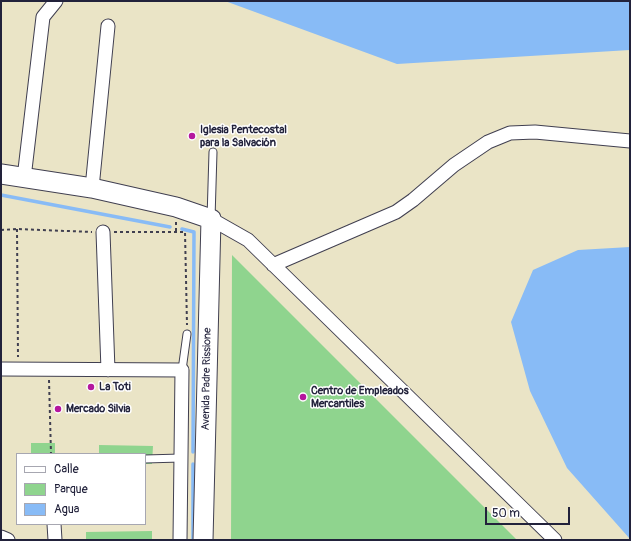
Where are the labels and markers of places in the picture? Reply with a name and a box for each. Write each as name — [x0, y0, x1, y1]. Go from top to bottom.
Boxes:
place label: Iglesia Pentecostal para la Salvación — [200, 123, 287, 149]
marker: Iglesia Pentecostal para la Salvación — [187, 131, 197, 141]
place label: La Toti — [99, 380, 131, 394]
marker: La Toti — [86, 382, 96, 392]
place label: Centro de Empleados Mercantiles — [311, 384, 409, 410]
marker: Centro de Empleados Mercantiles — [298, 392, 308, 402]
place label: Mercado Silvia — [66, 402, 130, 416]
marker: Mercado Silvia — [53, 404, 63, 414]

